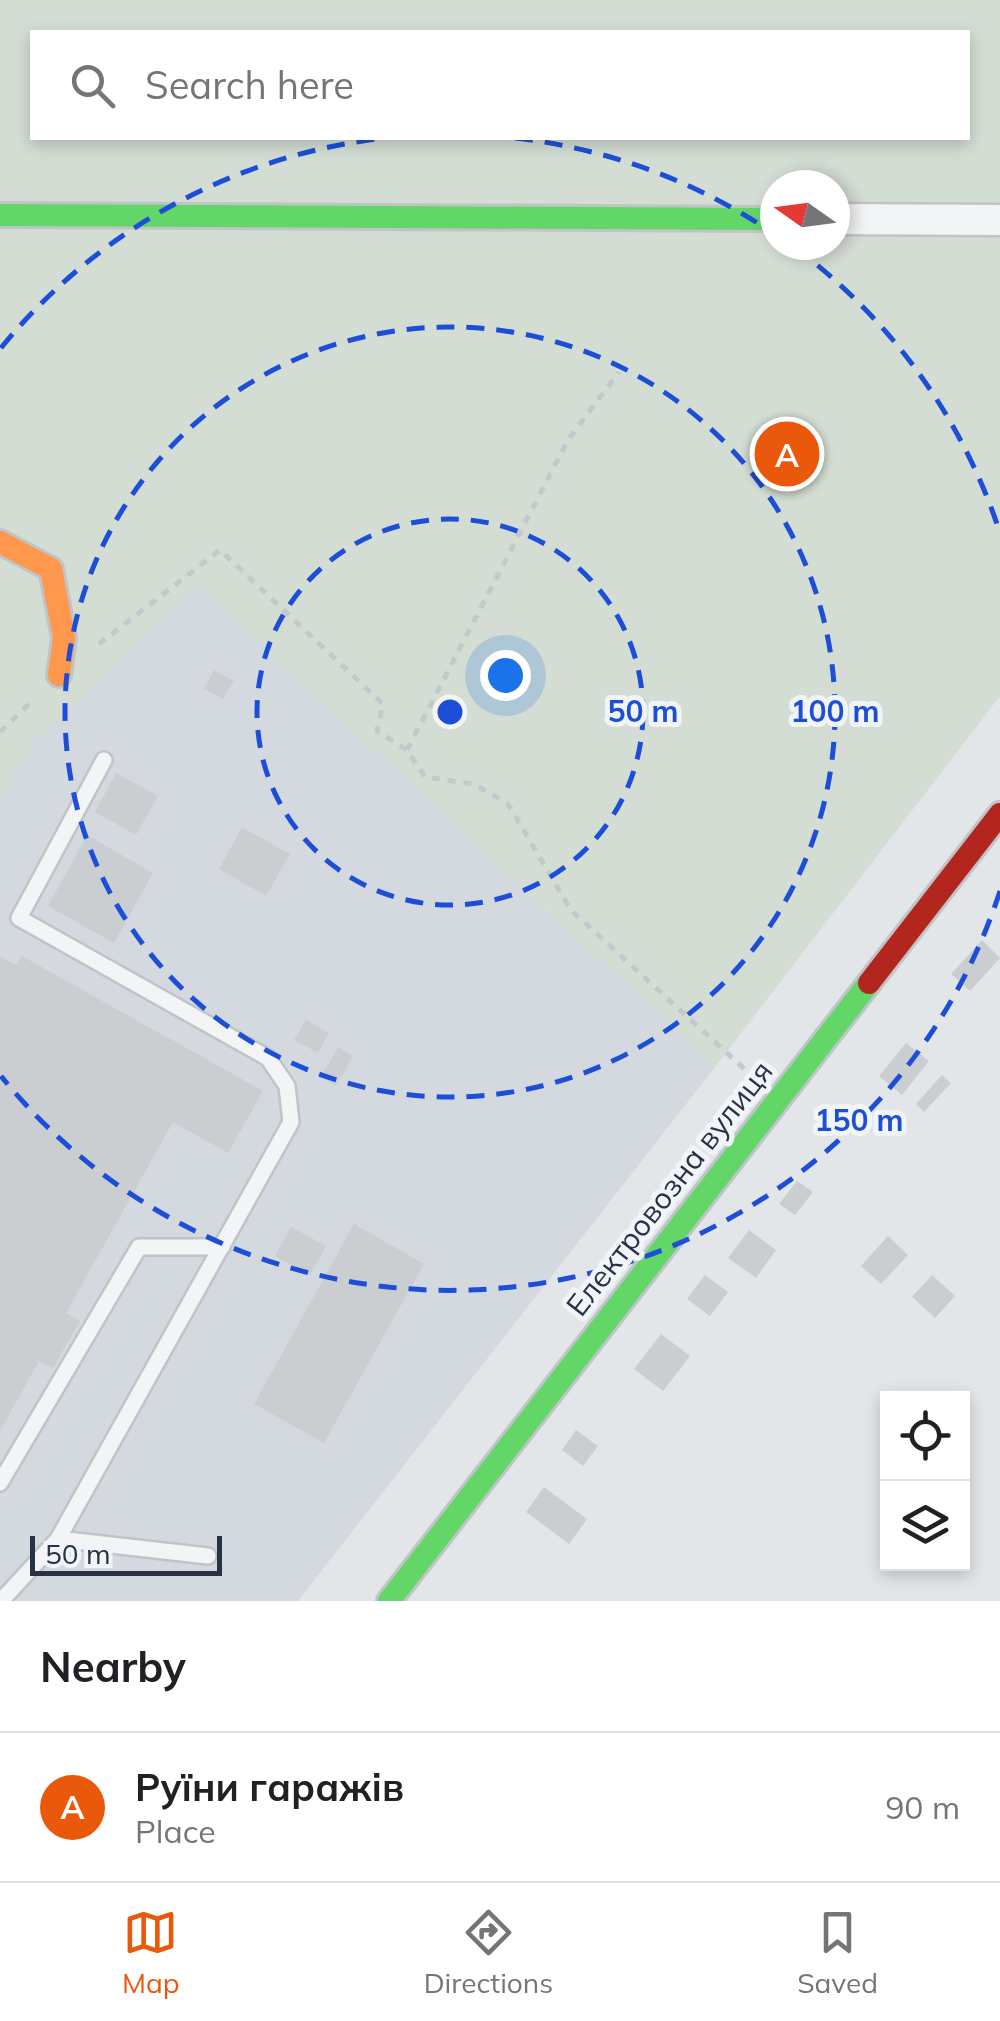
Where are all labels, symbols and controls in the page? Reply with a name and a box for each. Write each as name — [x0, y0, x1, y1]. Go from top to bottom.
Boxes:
search box — [30, 30, 970, 140]
icon: search — [65, 58, 120, 113]
text: Search here — [145, 61, 354, 109]
north arrow — [760, 170, 850, 260]
pin: A — [754, 416, 820, 492]
your location — [480, 650, 531, 701]
text: 50 m — [607, 692, 679, 730]
text: 100 m — [790, 692, 880, 730]
centre of rings — [432, 694, 468, 730]
street label: Електровозна вулиця — [558, 1053, 780, 1323]
text: 150 m — [814, 1101, 904, 1139]
map controls — [880, 1391, 970, 1571]
button: locate — [880, 1391, 970, 1481]
button: layers — [880, 1481, 970, 1571]
scale bar — [30, 1531, 222, 1576]
text: 50 m — [45, 1536, 111, 1571]
text: Nearby — [40, 1640, 186, 1693]
text: Руїни гаражів — [135, 1763, 404, 1811]
text: A — [60, 1787, 85, 1827]
text: 90 m — [885, 1787, 960, 1827]
text: Place — [135, 1811, 216, 1851]
tab: Map — [122, 1905, 180, 2000]
tab: Directions — [424, 1905, 553, 2000]
tab: Saved — [797, 1905, 878, 2000]

